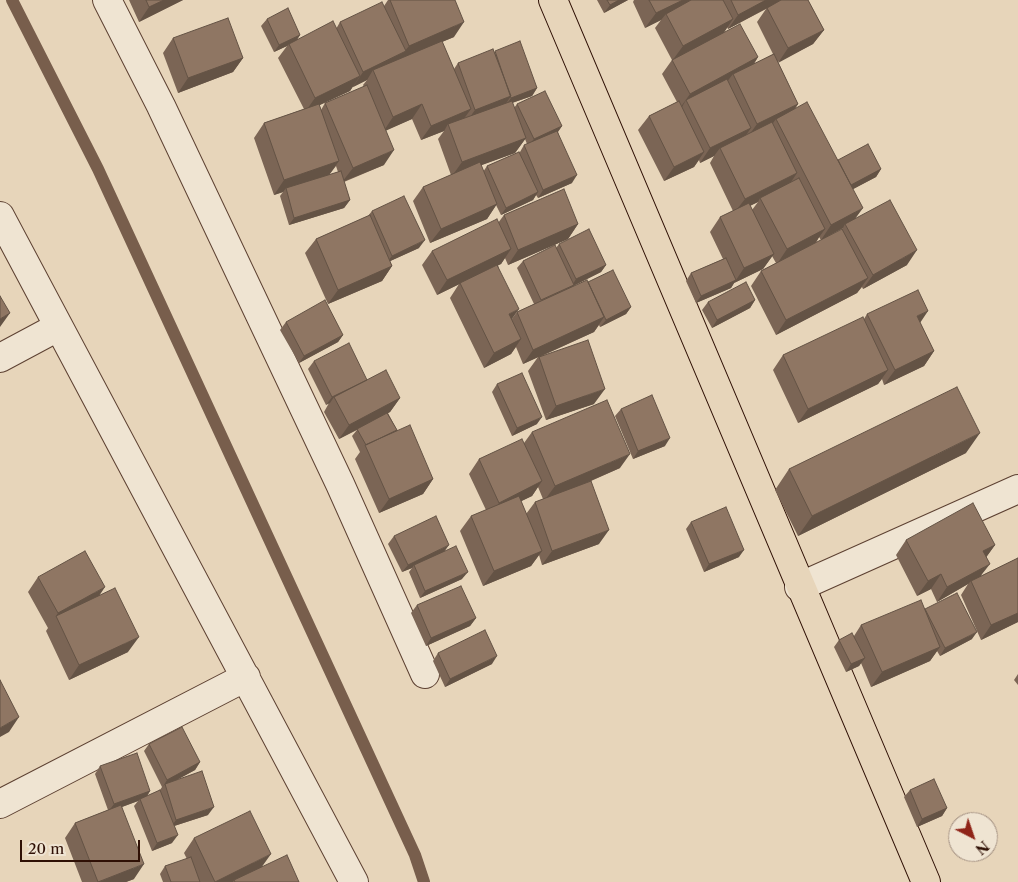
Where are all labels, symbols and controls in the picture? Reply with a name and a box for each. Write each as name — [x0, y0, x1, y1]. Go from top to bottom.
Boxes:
north arrow — [948, 812, 998, 862]
scale bar — [22, 830, 142, 862]
text: N — [972, 837, 993, 858]
text: 20 m — [28, 839, 64, 858]

